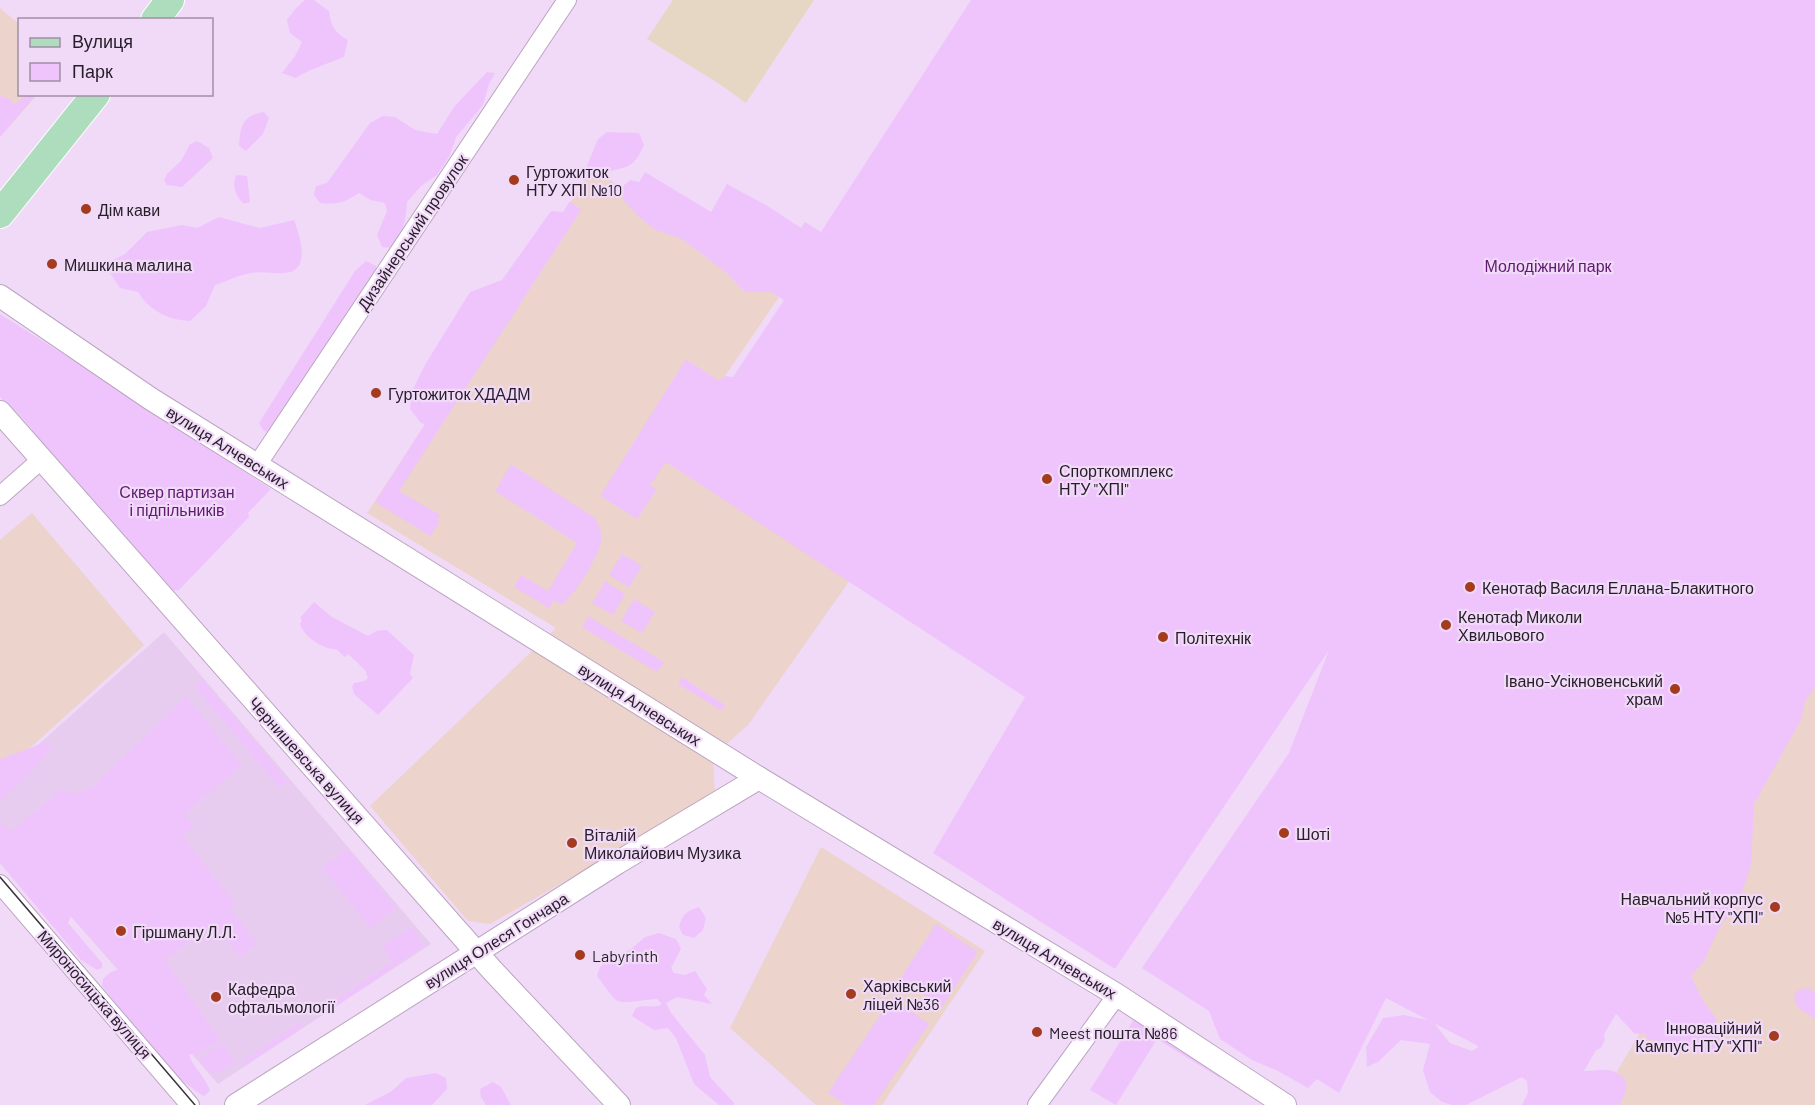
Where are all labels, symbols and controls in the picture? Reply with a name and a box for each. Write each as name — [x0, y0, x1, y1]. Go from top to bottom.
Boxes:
legend — [18, 18, 213, 96]
text: Вулиця — [72, 30, 133, 52]
text: Парк — [72, 60, 113, 82]
street label: Дизайнерський провулок — [353, 150, 472, 313]
place label: Гуртожиток НТУ ХПІ №10 — [526, 162, 622, 199]
marker: Гуртожиток НТУ ХПІ №10 — [507, 173, 521, 187]
place label: Дім кави — [98, 200, 160, 219]
marker: Дім кави — [79, 202, 93, 216]
place label: Мишкина малина — [64, 255, 192, 274]
park label: Молодіжний парк — [1484, 256, 1613, 275]
marker: Мишкина малина — [45, 257, 59, 271]
place label: Гуртожиток ХДАДМ — [388, 384, 531, 403]
marker: Гуртожиток ХДАДМ — [369, 386, 383, 400]
street label: вулиця Алчевських — [163, 402, 293, 492]
place label: Спорткомплекс НТУ "ХПІ" — [1059, 461, 1173, 498]
marker: Спорткомплекс НТУ "ХПІ" — [1040, 472, 1054, 486]
park label: Сквер партизан і підпільників — [119, 482, 235, 519]
place label: Кенотаф Василя Еллана-Блакитного — [1482, 578, 1754, 597]
marker: Кенотаф Василя Еллана-Блакитного — [1463, 580, 1477, 594]
place label: Кенотаф Миколи Хвильового — [1458, 607, 1582, 644]
marker: Кенотаф Миколи Хвильового — [1439, 618, 1453, 632]
place label: Політехнік — [1175, 628, 1252, 647]
marker: Політехнік — [1156, 630, 1170, 644]
street label: вулиця Алчевських — [575, 659, 705, 749]
place label: Івано-Усікновенський храм — [1505, 671, 1663, 708]
marker: Івано-Усікновенський храм — [1668, 682, 1682, 696]
street label: Чернишевська вулиця — [245, 693, 369, 827]
place label: Шоті — [1296, 824, 1330, 843]
place label: Віталій Миколайович Музика — [584, 825, 741, 862]
marker: Шоті — [1277, 826, 1291, 840]
marker: Віталій Миколайович Музика — [565, 836, 579, 850]
street label: вулиця Олеся Гончара — [421, 888, 571, 992]
place label: Навчальний корпус №5 НТУ "ХПІ" — [1620, 889, 1763, 926]
marker: Навчальний корпус №5 НТУ "ХПІ" — [1768, 900, 1782, 914]
street label: вулиця Алчевських — [990, 914, 1120, 1002]
place label: Гіршману Л.Л. — [133, 922, 237, 941]
marker: Гіршману Л.Л. — [114, 924, 128, 938]
street label: Мироносицька вулиця — [34, 926, 156, 1062]
place label: Labyrinth — [592, 946, 658, 965]
marker: Labyrinth — [573, 948, 587, 962]
place label: Харківський ліцей №36 — [863, 976, 952, 1013]
place label: Кафедра офтальмології — [228, 979, 336, 1016]
marker: Харківський ліцей №36 — [844, 987, 858, 1001]
marker: Кафедра офтальмології — [209, 990, 223, 1004]
place label: Інноваційний Кампус НТУ "ХПІ" — [1635, 1018, 1762, 1055]
place label: Meest пошта №86 — [1049, 1023, 1177, 1042]
marker: Meest пошта №86 — [1030, 1025, 1044, 1039]
marker: Інноваційний Кампус НТУ "ХПІ" — [1767, 1029, 1781, 1043]

